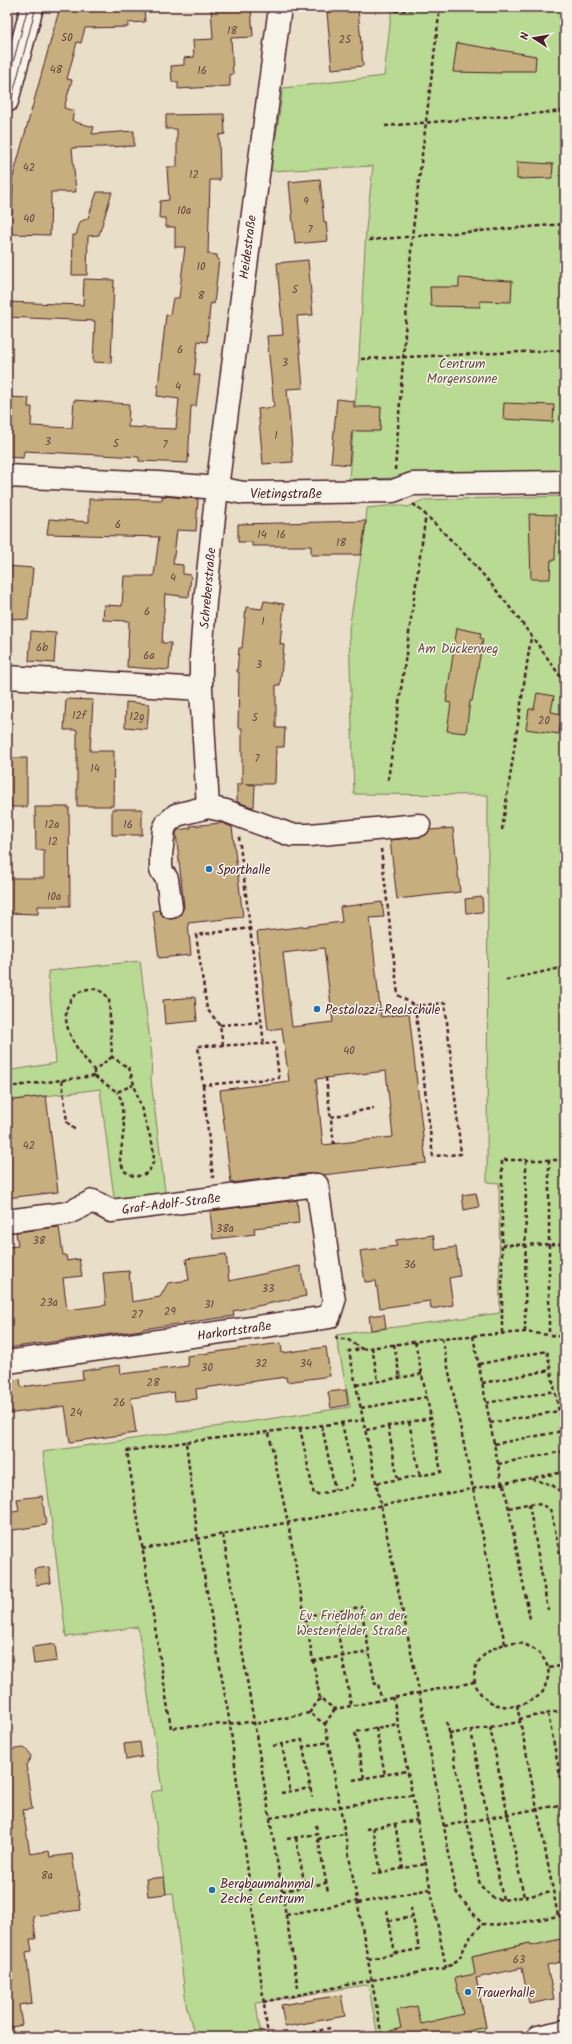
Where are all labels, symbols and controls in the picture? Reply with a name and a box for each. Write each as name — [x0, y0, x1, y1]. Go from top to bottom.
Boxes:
north arrow — [514, 18, 554, 58]
house number: 18 — [227, 22, 237, 40]
house number: 50 — [61, 29, 73, 47]
house number: 25 — [339, 31, 352, 49]
text: N — [516, 31, 535, 41]
house number: 48 — [50, 61, 63, 79]
house number: 16 — [197, 62, 207, 80]
house number: 42 — [23, 159, 35, 177]
house number: 12 — [189, 166, 199, 184]
house number: 9 — [303, 193, 309, 211]
house number: 10a — [177, 202, 191, 220]
house number: 40 — [23, 210, 35, 228]
street label: Heidestraße — [234, 214, 263, 280]
house number: 7 — [307, 221, 313, 239]
house number: 10 — [197, 258, 206, 276]
house number: 5 — [292, 281, 299, 299]
house number: 8 — [198, 287, 205, 305]
house number: 6 — [177, 341, 183, 359]
house number: 3 — [282, 354, 288, 372]
park label: Centrum Morgensonne — [427, 354, 497, 390]
house number: 4 — [175, 378, 181, 396]
house number: 1 — [274, 427, 278, 445]
house number: 3 — [45, 433, 51, 451]
house number: 5 — [113, 435, 120, 453]
house number: 7 — [162, 436, 168, 454]
street label: Vietingstraße — [250, 484, 322, 505]
house number: 6 — [115, 516, 121, 534]
house number: 14 — [257, 526, 267, 544]
house number: 16 — [276, 526, 286, 544]
house number: 18 — [336, 534, 346, 552]
street label: Schreberstraße — [194, 547, 223, 630]
house number: 4 — [170, 569, 176, 587]
house number: 6 — [144, 603, 150, 621]
house number: 1 — [261, 613, 265, 631]
house number: 6b — [36, 639, 48, 657]
park label: Am Dückerweg — [418, 639, 498, 660]
house number: 6a — [143, 647, 155, 665]
house number: 3 — [256, 656, 262, 674]
house number: 12f — [72, 707, 88, 725]
house number: 12g — [129, 708, 145, 726]
house number: 5 — [252, 709, 259, 727]
house number: 20 — [538, 712, 550, 730]
house number: 7 — [254, 750, 260, 768]
house number: 14 — [90, 760, 100, 778]
house number: 12a — [44, 816, 60, 834]
house number: 16 — [123, 816, 133, 834]
house number: 12 — [48, 833, 58, 851]
place label: Sporthalle — [217, 860, 271, 881]
marker: Sporthalle — [204, 864, 214, 874]
house number: 10a — [47, 888, 61, 906]
place label: Pestalozzi-Realschule — [325, 1000, 441, 1021]
marker: Pestalozzi-Realschule — [312, 1004, 322, 1014]
house number: 40 — [343, 1042, 355, 1060]
house number: 42 — [23, 1137, 35, 1155]
street label: Graf-Adolf-Straße — [121, 1188, 222, 1221]
house number: 38a — [216, 1220, 234, 1238]
house number: 38 — [33, 1232, 46, 1250]
house number: 36 — [404, 1256, 416, 1274]
house number: 33 — [262, 1280, 274, 1298]
house number: 23a — [40, 1294, 58, 1312]
house number: 31 — [204, 1296, 214, 1314]
house number: 29 — [164, 1303, 177, 1321]
house number: 27 — [131, 1306, 144, 1324]
street label: Harkortstraße — [196, 1316, 273, 1347]
house number: 32 — [255, 1355, 267, 1373]
house number: 34 — [300, 1355, 312, 1373]
house number: 30 — [201, 1359, 213, 1377]
house number: 28 — [146, 1374, 160, 1392]
house number: 26 — [113, 1394, 125, 1412]
house number: 24 — [70, 1404, 82, 1422]
park label: Ev. Friedhof an der Westenfelder Straße — [297, 1606, 408, 1642]
house number: 8a — [41, 1867, 53, 1885]
place label: Bergbaumahnmal Zeche Centrum — [220, 1874, 314, 1910]
marker: Bergbaumahnmal Zeche Centrum — [207, 1885, 217, 1895]
house number: 63 — [513, 1951, 525, 1969]
place label: Trauerhalle — [476, 1983, 535, 2004]
marker: Trauerhalle — [463, 1987, 473, 1997]

